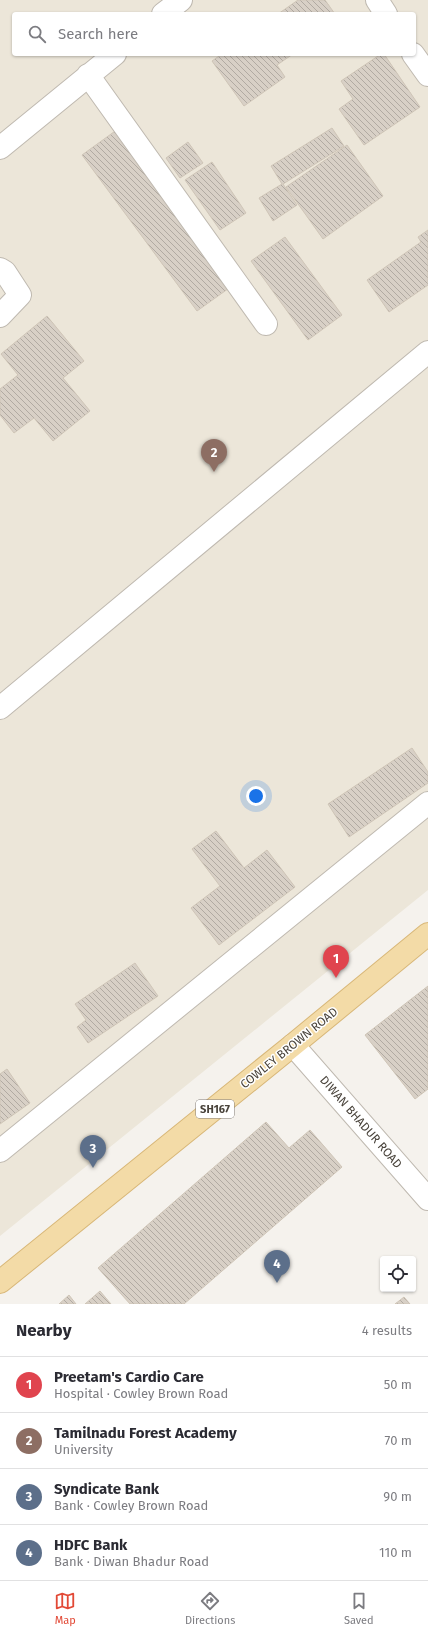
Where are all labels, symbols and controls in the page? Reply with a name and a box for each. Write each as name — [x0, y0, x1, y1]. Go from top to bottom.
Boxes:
search box — [12, 12, 416, 56]
icon: search — [26, 23, 48, 45]
text: Search here — [58, 25, 138, 43]
pin: 2 — [201, 439, 227, 472]
your location — [246, 786, 266, 806]
pin: 1 — [323, 945, 349, 978]
street label: COWLEY BROWN ROAD — [238, 1004, 341, 1091]
street label: DIWAN BHADUR ROAD — [317, 1073, 405, 1171]
road number: SH167 — [196, 1100, 234, 1118]
pin: 3 — [80, 1135, 106, 1168]
pin: 4 — [264, 1250, 290, 1283]
map controls — [380, 1256, 416, 1292]
button: locate — [380, 1256, 416, 1292]
text: Nearby — [16, 1320, 71, 1341]
text: 4 results — [362, 1323, 412, 1338]
text: Preetam's Cardio Care — [54, 1368, 204, 1386]
text: 1 — [26, 1377, 32, 1392]
text: 50 m — [384, 1377, 412, 1392]
text: Hospital · Cowley Brown Road — [54, 1386, 228, 1401]
text: Tamilnadu Forest Academy — [54, 1424, 237, 1442]
text: 2 — [26, 1433, 32, 1448]
text: 70 m — [385, 1433, 412, 1448]
text: University — [54, 1442, 113, 1457]
text: Syndicate Bank — [54, 1480, 159, 1498]
text: 3 — [26, 1489, 32, 1504]
text: 90 m — [383, 1489, 412, 1504]
text: Bank · Cowley Brown Road — [54, 1498, 208, 1513]
text: HDFC Bank — [54, 1536, 127, 1554]
text: 4 — [25, 1545, 33, 1560]
text: 110 m — [379, 1545, 412, 1560]
text: Bank · Diwan Bhadur Road — [54, 1554, 209, 1569]
tab: Map — [54, 1590, 76, 1627]
tab: Directions — [185, 1590, 235, 1627]
tab: Saved — [344, 1590, 374, 1627]

